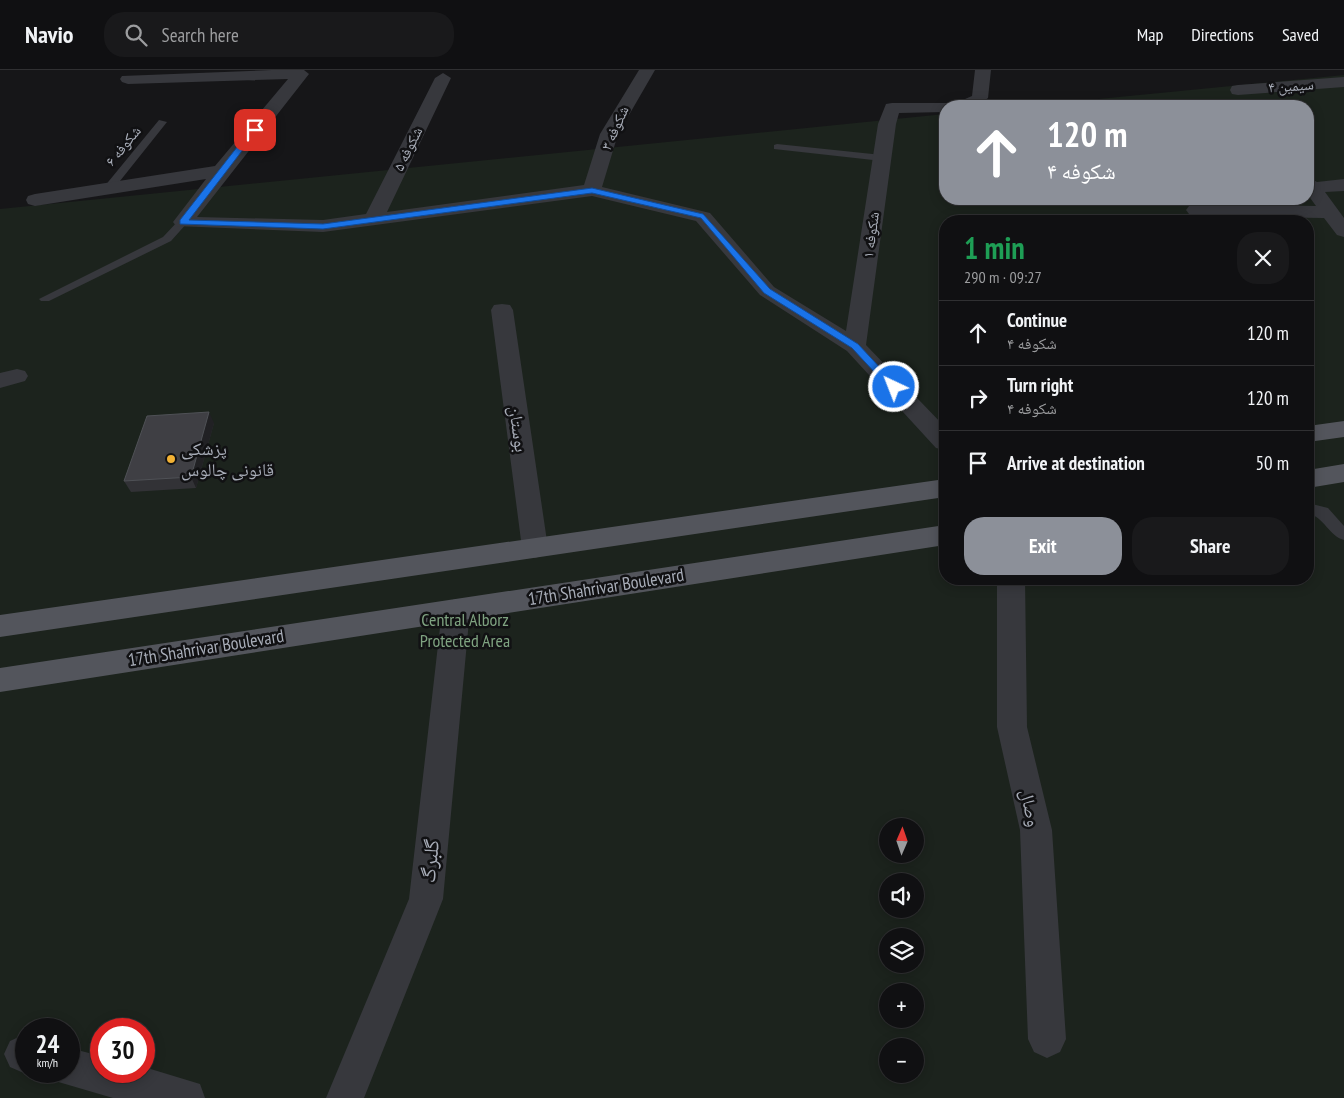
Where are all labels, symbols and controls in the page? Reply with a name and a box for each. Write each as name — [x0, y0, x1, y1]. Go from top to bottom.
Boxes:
search box — [104, 12, 454, 57]
text: Navio — [25, 19, 74, 50]
icon: search — [122, 21, 150, 49]
text: Search here — [162, 23, 239, 47]
text: Map — [1137, 23, 1163, 46]
text: Directions — [1191, 23, 1254, 46]
text: Saved — [1282, 23, 1319, 46]
street label: سیمین ۴ — [1268, 74, 1315, 98]
street label: شکوفه ۳ — [596, 102, 633, 153]
pin — [234, 109, 276, 151]
text: 120 m — [1047, 111, 1128, 157]
icon: arrive — [241, 116, 269, 144]
icon: ahead — [964, 120, 1029, 185]
street label: شکوفه ۶ — [101, 121, 145, 170]
street label: شکوفه ۵ — [389, 123, 426, 174]
text: شکوفه ۴ — [1047, 157, 1116, 185]
street label: شکوفه ۱ — [858, 210, 883, 259]
text: 1 min — [964, 228, 1025, 267]
button: close — [1237, 232, 1289, 284]
text: 290 m · 09:27 — [964, 267, 1042, 287]
text: Continue — [1007, 308, 1067, 332]
icon: ahead — [964, 319, 992, 347]
text: 120 m — [1247, 321, 1289, 345]
text: شکوفه ۴ — [1007, 333, 1057, 353]
position arrow — [867, 360, 919, 412]
text: Turn right — [1007, 373, 1073, 397]
icon: right — [964, 384, 992, 412]
text: 120 m — [1247, 386, 1289, 410]
text: شکوفه ۴ — [1007, 398, 1057, 418]
street label: بوستان — [504, 404, 533, 454]
place label: پزشکی قانونی چالوس — [181, 437, 274, 481]
icon: arrive — [964, 449, 992, 477]
text: Arrive at destination — [1007, 451, 1145, 475]
text: 50 m — [1256, 451, 1289, 475]
marker: پزشکی قانونی چالوس — [165, 453, 177, 465]
button: Exit — [964, 517, 1122, 575]
button: Share — [1132, 517, 1289, 575]
street label: 17th Shahrivar Boulevard — [526, 563, 686, 610]
park label: Central Alborz Protected Area — [420, 608, 510, 652]
street label: 17th Shahrivar Boulevard — [126, 624, 286, 671]
street label: وصال — [1015, 787, 1046, 829]
north arrow — [879, 818, 924, 862]
map controls — [879, 818, 924, 1083]
street label: گلبرگ — [414, 838, 445, 884]
button: sound — [879, 873, 924, 918]
button: layers — [879, 928, 924, 973]
button: + — [879, 983, 924, 1028]
speed limit sign: 30 — [90, 1018, 155, 1083]
text: 24 — [36, 1028, 59, 1060]
button: − — [879, 1038, 924, 1083]
text: km/h — [37, 1055, 58, 1070]

